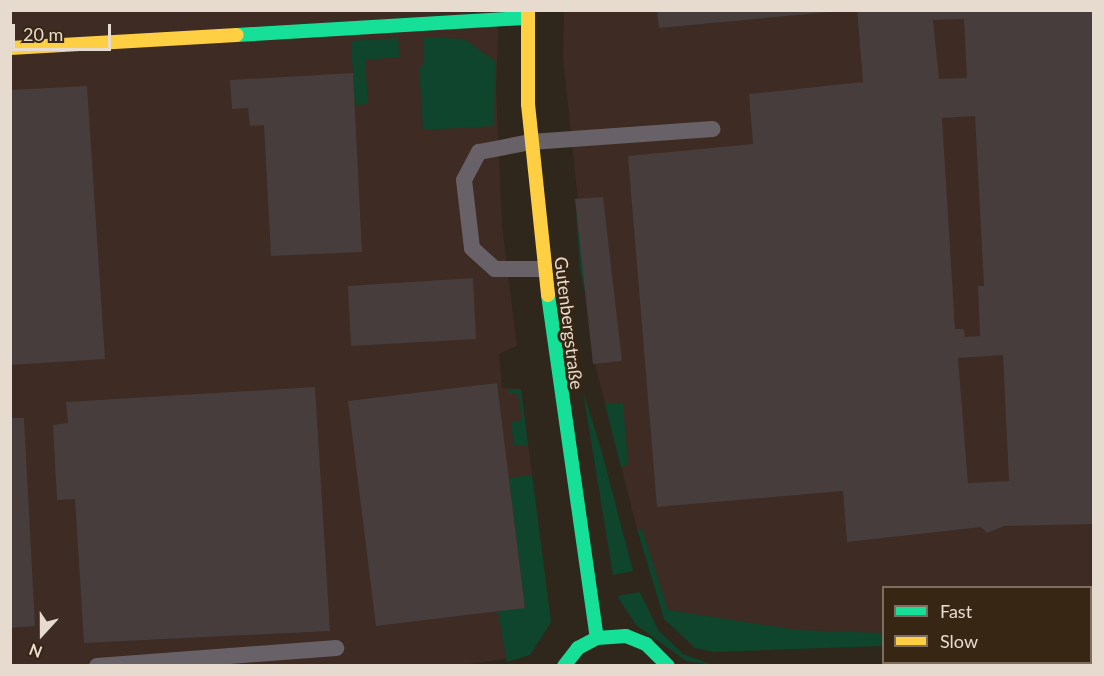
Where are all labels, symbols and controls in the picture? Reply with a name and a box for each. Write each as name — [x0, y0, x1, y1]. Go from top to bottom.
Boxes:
scale bar — [15, 12, 114, 50]
text: 20 m — [23, 23, 63, 45]
street label: Gutenbergstraße — [550, 255, 588, 391]
legend — [882, 586, 1092, 664]
text: Fast — [940, 600, 972, 622]
north arrow — [12, 604, 72, 664]
text: Slow — [940, 630, 978, 652]
text: N — [26, 640, 45, 662]

